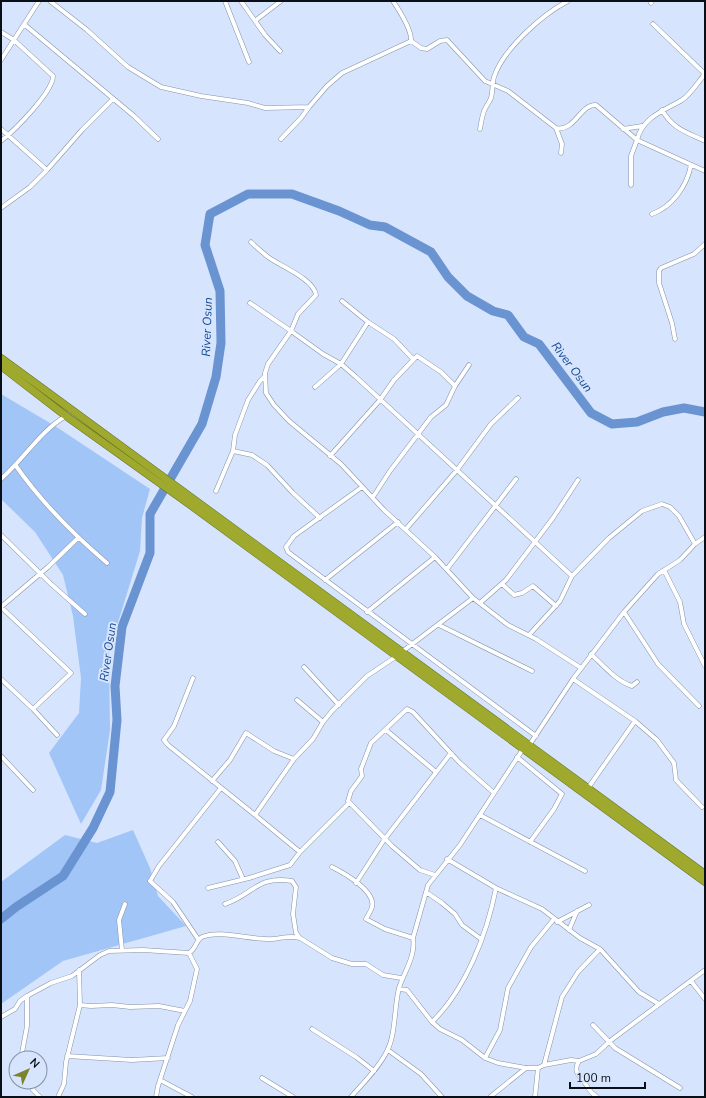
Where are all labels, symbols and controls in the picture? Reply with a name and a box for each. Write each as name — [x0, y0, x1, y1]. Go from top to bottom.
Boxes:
water label: River Osun — [198, 297, 216, 357]
water label: River Osun — [548, 339, 596, 396]
water label: River Osun — [96, 621, 120, 682]
north arrow — [8, 1050, 48, 1090]
text: N — [27, 1055, 43, 1071]
scale bar — [570, 1064, 645, 1090]
text: 100 m — [576, 1070, 611, 1086]

